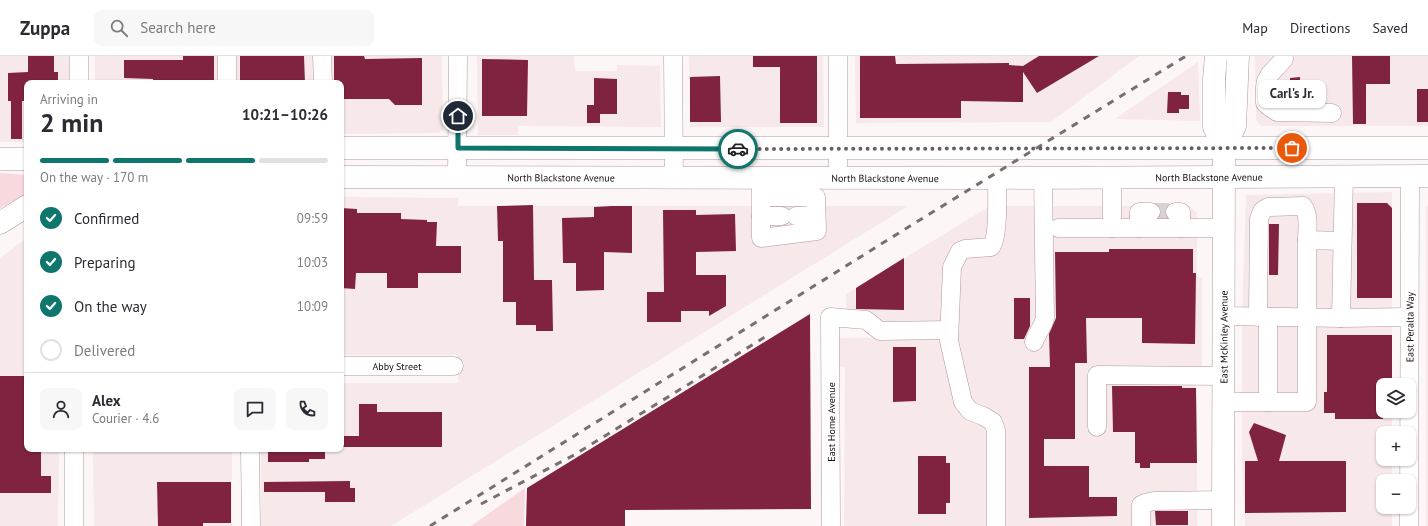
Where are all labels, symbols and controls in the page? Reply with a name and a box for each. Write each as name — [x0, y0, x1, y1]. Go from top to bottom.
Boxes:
search box — [94, 10, 374, 46]
text: Zuppa — [20, 16, 70, 40]
icon: search — [108, 17, 130, 39]
text: Search here — [140, 18, 216, 37]
text: Map — [1242, 19, 1268, 37]
text: Directions — [1290, 19, 1350, 37]
text: Saved — [1372, 19, 1408, 37]
callout: Carl's Jr. — [1258, 80, 1326, 108]
text: Carl's Jr. — [1270, 85, 1314, 102]
text: Arriving in — [40, 91, 98, 108]
pin — [441, 99, 475, 133]
text: 10:21–10:26 — [242, 105, 328, 124]
icon: home — [447, 105, 469, 127]
text: 2 min — [40, 106, 103, 139]
courier — [718, 129, 758, 169]
pin — [1275, 131, 1309, 165]
icon: bag — [1281, 137, 1303, 159]
icon: car — [727, 138, 749, 160]
text: On the way · 170 m — [40, 169, 148, 186]
street label: North Blackstone Avenue — [1155, 170, 1263, 184]
street label: North Blackstone Avenue — [507, 171, 615, 184]
street label: North Blackstone Avenue — [831, 171, 939, 184]
icon: check — [40, 207, 62, 229]
text: Confirmed — [74, 209, 139, 228]
text: 09:59 — [297, 210, 328, 227]
icon: check — [40, 251, 62, 273]
text: Preparing — [74, 253, 136, 272]
text: 10:03 — [297, 254, 328, 271]
street label: East McKinley Avenue — [1217, 290, 1230, 384]
street label: East Peralta Way — [1403, 291, 1416, 362]
icon: check — [40, 295, 62, 317]
text: On the way — [74, 297, 147, 316]
text: 10:09 — [297, 298, 328, 315]
text: Delivered — [74, 341, 135, 360]
street label: Abby Street — [372, 360, 422, 373]
map controls — [1376, 378, 1416, 514]
button: layers — [1376, 378, 1416, 418]
street label: East Home Avenue — [825, 382, 838, 462]
button: person — [40, 388, 82, 430]
button: chat — [234, 388, 276, 430]
button: phone — [286, 388, 328, 430]
text: Alex — [92, 391, 121, 410]
text: Courier · 4.6 — [92, 410, 159, 427]
button: + — [1376, 426, 1416, 466]
button: − — [1376, 474, 1416, 514]

